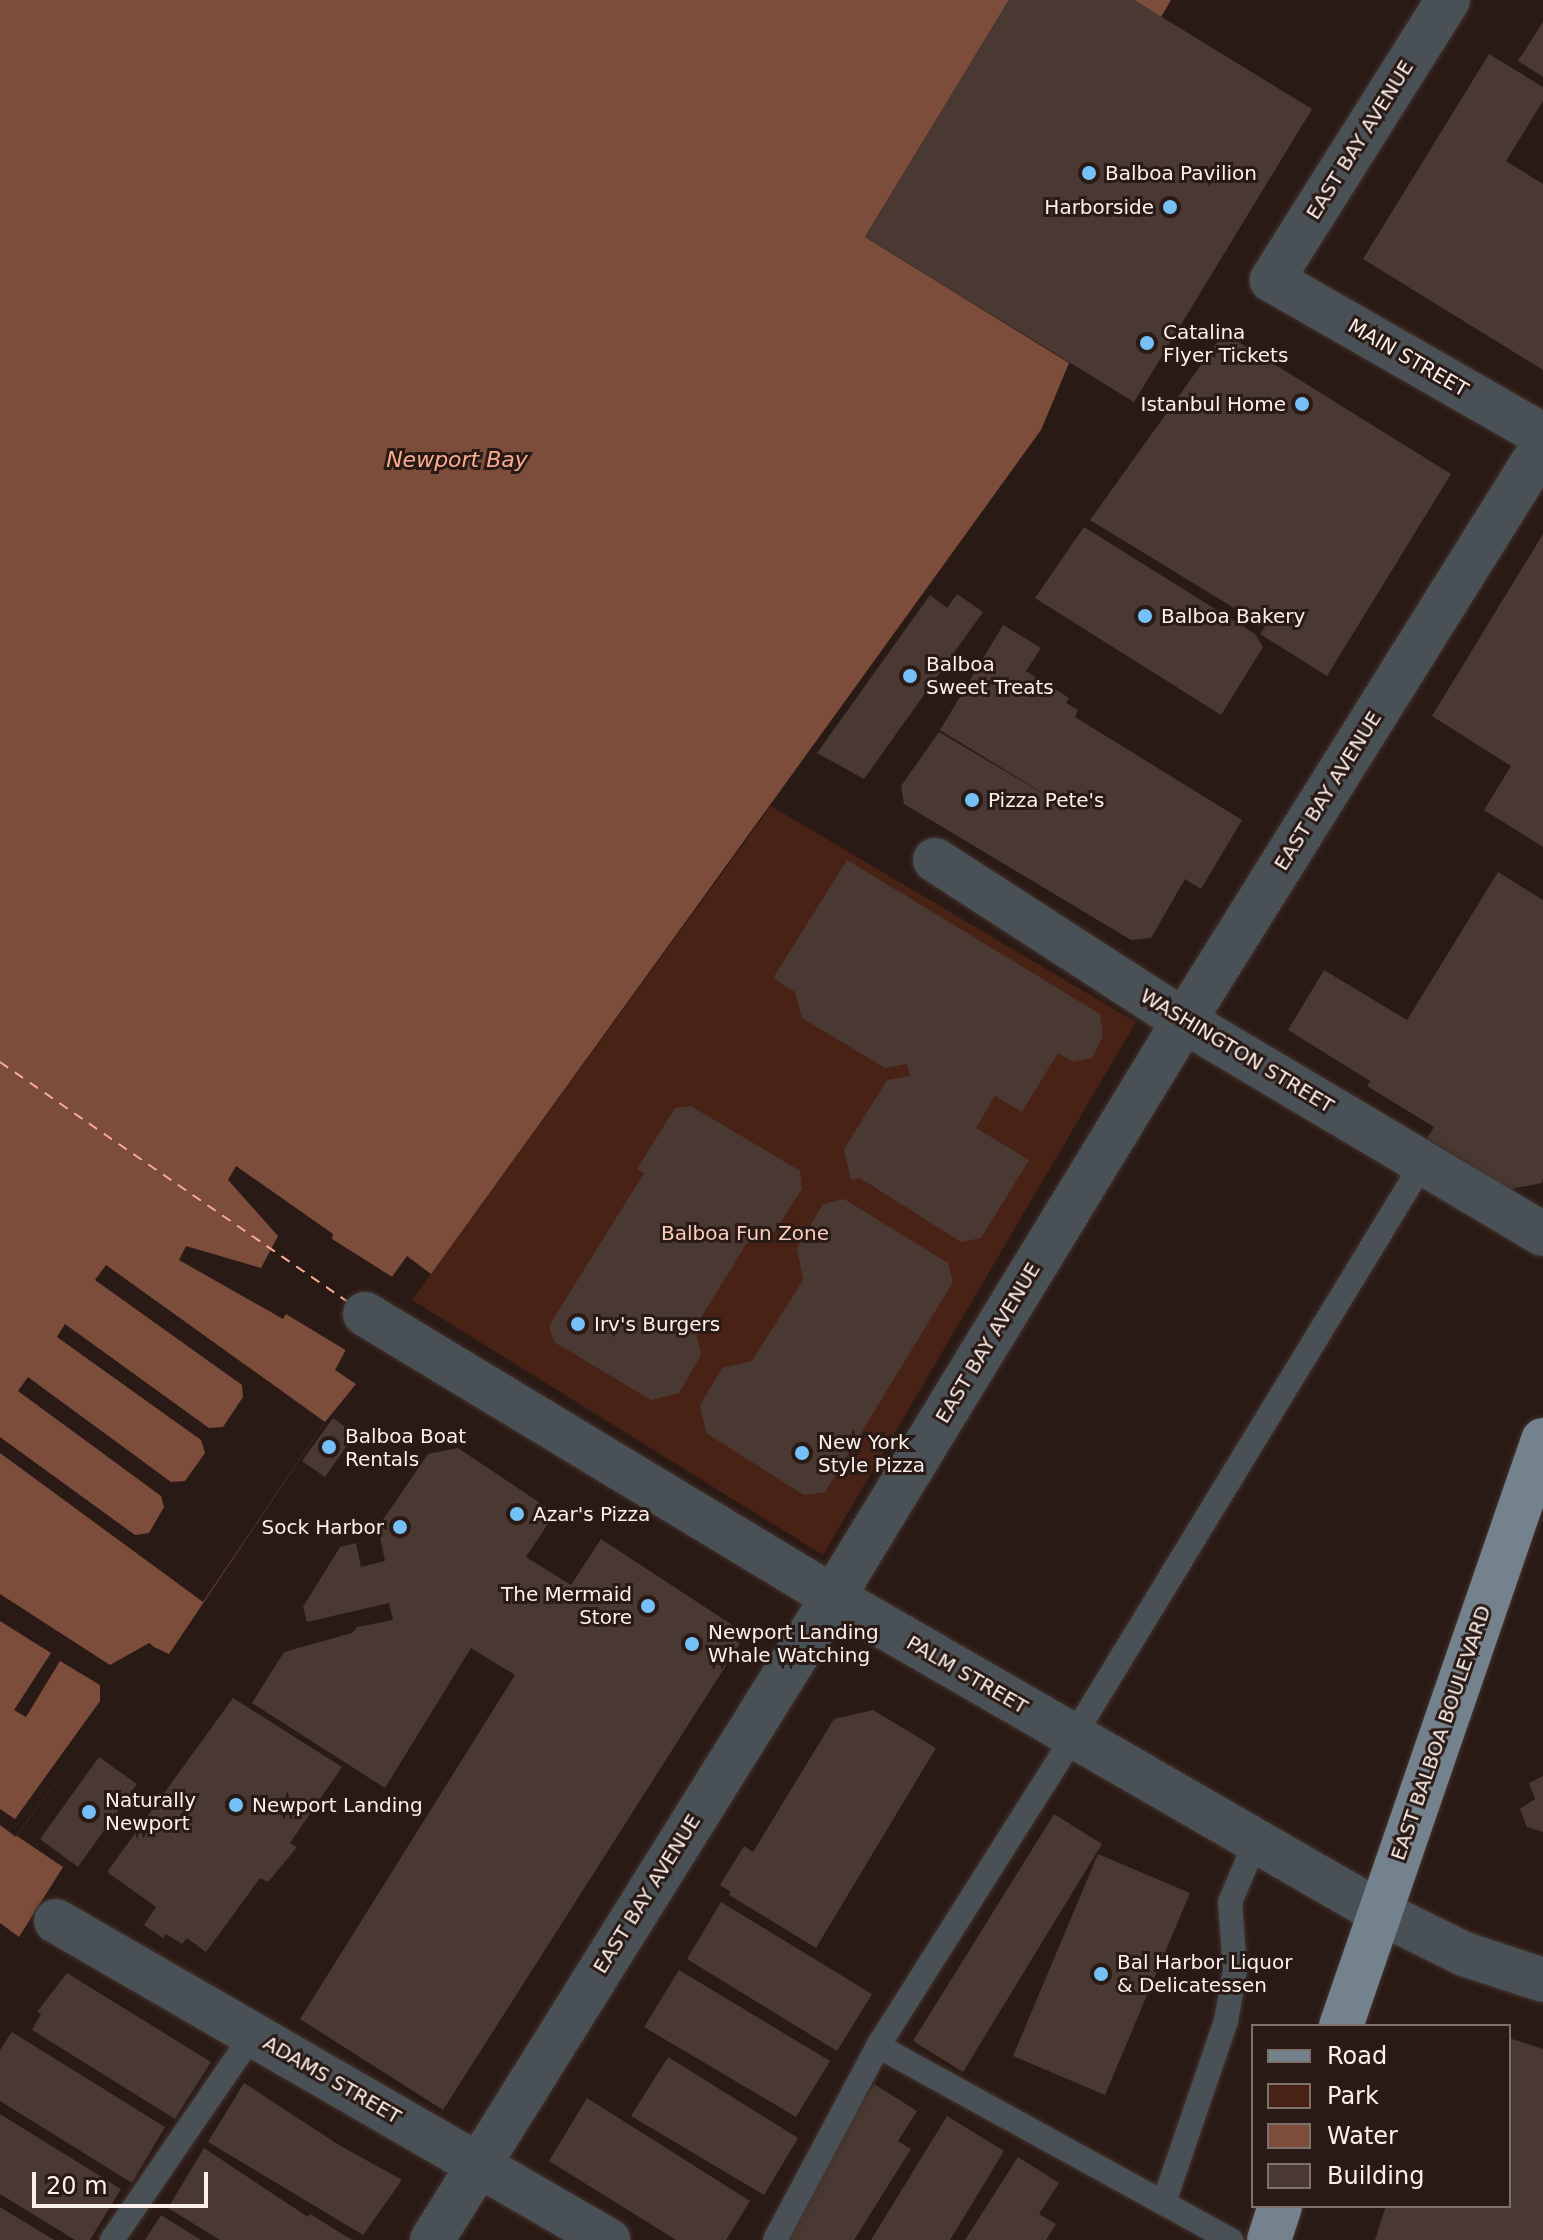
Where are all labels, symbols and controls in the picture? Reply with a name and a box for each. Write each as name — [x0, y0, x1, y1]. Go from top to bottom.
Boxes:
street label: EAST BAY AVENUE — [1301, 56, 1419, 224]
place label: Balboa Pavilion — [1105, 161, 1257, 185]
marker: Balboa Pavilion — [1080, 164, 1098, 182]
place label: Harborside — [1044, 195, 1154, 219]
marker: Harborside — [1161, 198, 1179, 216]
street label: MAIN STREET — [1344, 314, 1472, 402]
place label: Catalina Flyer Tickets — [1163, 320, 1288, 367]
marker: Catalina Flyer Tickets — [1138, 334, 1156, 352]
place label: Istanbul Home — [1141, 392, 1286, 416]
marker: Istanbul Home — [1293, 395, 1311, 413]
water label: Newport Bay — [386, 447, 528, 473]
place label: Balboa Bakery — [1161, 604, 1305, 628]
marker: Balboa Bakery — [1136, 607, 1154, 625]
place label: Balboa Sweet Treats — [926, 652, 1054, 699]
marker: Balboa Sweet Treats — [901, 667, 919, 685]
street label: EAST BAY AVENUE — [1269, 707, 1387, 875]
place label: Pizza Pete's — [988, 788, 1105, 812]
marker: Pizza Pete's — [963, 791, 981, 809]
street label: WASHINGTON STREET — [1136, 984, 1338, 1118]
park label: Balboa Fun Zone — [661, 1221, 829, 1245]
street label: EAST BAY AVENUE — [931, 1258, 1045, 1428]
place label: Irv's Burgers — [594, 1312, 720, 1336]
marker: Irv's Burgers — [569, 1315, 587, 1333]
place label: Balboa Boat Rentals — [345, 1424, 466, 1471]
place label: New York Style Pizza — [818, 1430, 925, 1477]
marker: Balboa Boat Rentals — [320, 1438, 338, 1456]
marker: New York Style Pizza — [793, 1444, 811, 1462]
place label: Azar's Pizza — [533, 1502, 650, 1526]
marker: Azar's Pizza — [508, 1505, 526, 1523]
place label: Sock Harbor — [261, 1515, 384, 1539]
marker: Sock Harbor — [391, 1518, 409, 1536]
place label: The Mermaid Store — [501, 1582, 632, 1629]
marker: The Mermaid Store — [639, 1597, 657, 1615]
street label: EAST BALBOA BOULEVARD — [1386, 1602, 1496, 1864]
place label: Newport Landing Whale Watching — [708, 1620, 879, 1667]
street label: PALM STREET — [902, 1631, 1032, 1719]
marker: Newport Landing Whale Watching — [683, 1635, 701, 1653]
place label: Naturally Newport — [105, 1788, 196, 1835]
place label: Newport Landing — [252, 1793, 423, 1817]
marker: Newport Landing — [227, 1796, 245, 1814]
marker: Naturally Newport — [80, 1803, 98, 1821]
street label: EAST BAY AVENUE — [588, 1810, 706, 1978]
place label: Bal Harbor Liquor & Delicatessen — [1117, 1950, 1292, 1997]
marker: Bal Harbor Liquor & Delicatessen — [1092, 1965, 1110, 1983]
legend — [1251, 2024, 1511, 2208]
street label: ADAMS STREET — [259, 2031, 405, 2129]
text: Road — [1327, 2042, 1387, 2070]
text: Park — [1327, 2082, 1379, 2110]
text: Water — [1327, 2122, 1398, 2150]
scale bar — [36, 2156, 212, 2206]
text: Building — [1327, 2162, 1424, 2190]
text: 20 m — [46, 2172, 108, 2200]

